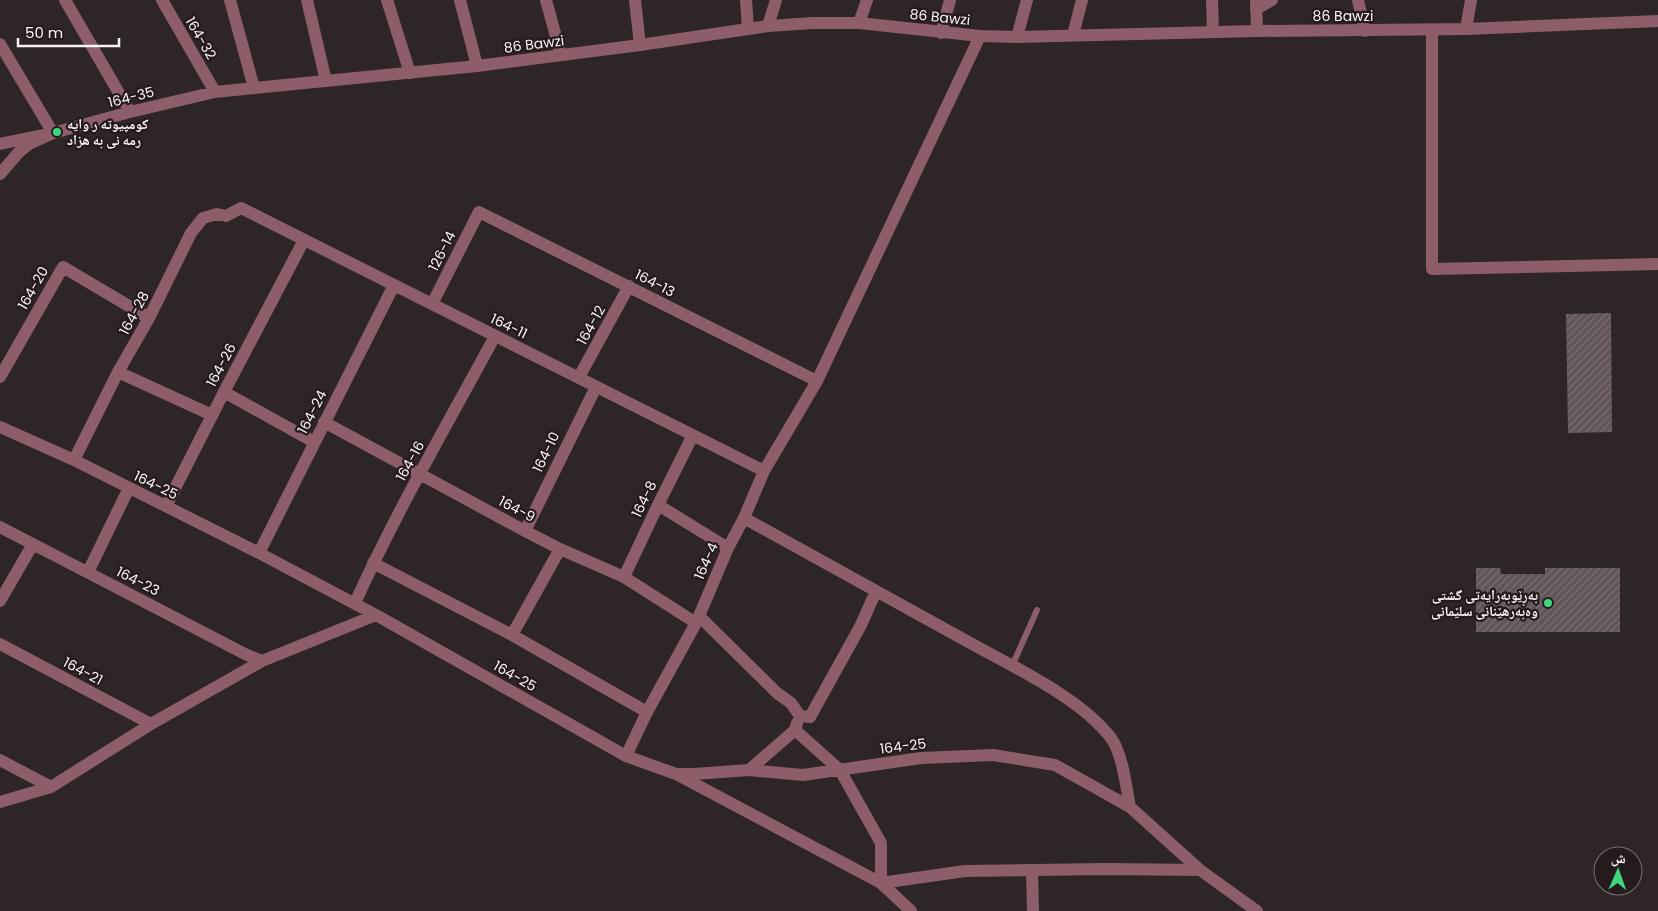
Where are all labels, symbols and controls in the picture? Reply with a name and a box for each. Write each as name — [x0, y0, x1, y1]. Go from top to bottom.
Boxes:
street label: 86 Bawzi — [909, 4, 971, 30]
street label: 86 Bawzi — [1313, 6, 1373, 26]
street label: 164-32 — [181, 13, 221, 63]
scale bar — [18, 15, 119, 47]
text: 50 m — [25, 22, 63, 43]
street label: 86 Bawzi — [503, 30, 565, 58]
street label: 164-35 — [106, 82, 156, 112]
place label: کومپیوته ر وایه رمه نی به هزاد — [67, 114, 148, 150]
marker: کومپیوته ر وایه رمه نی به هزاد — [51, 126, 63, 138]
street label: 126-14 — [423, 227, 461, 274]
street label: 164-20 — [13, 263, 53, 313]
street label: 164-13 — [631, 264, 679, 302]
street label: 164-28 — [114, 288, 154, 338]
street label: 164-12 — [572, 302, 610, 348]
street label: 164-11 — [487, 308, 531, 344]
street label: 164-26 — [201, 340, 241, 390]
street label: 164-24 — [292, 386, 332, 437]
street label: 164-10 — [528, 428, 564, 476]
street label: 164-16 — [391, 437, 429, 485]
street label: 164-25 — [131, 466, 181, 504]
street label: 164-8 — [627, 477, 662, 521]
street label: 164-9 — [495, 491, 539, 527]
street label: 164-4 — [689, 539, 723, 583]
street label: 164-23 — [113, 562, 163, 600]
place label: بەڕێوبەرایەتی گشتی وەبەرهێنانی سلێمانی — [1431, 585, 1538, 621]
marker: بەڕێوبەرایەتی گشتی وەبەرهێنانی سلێمانی — [1542, 597, 1554, 609]
street label: 164-21 — [60, 652, 106, 690]
street label: 164-25 — [490, 656, 540, 696]
street label: 164-25 — [879, 733, 927, 759]
north arrow — [1593, 846, 1643, 896]
text: ش — [1611, 848, 1626, 868]

